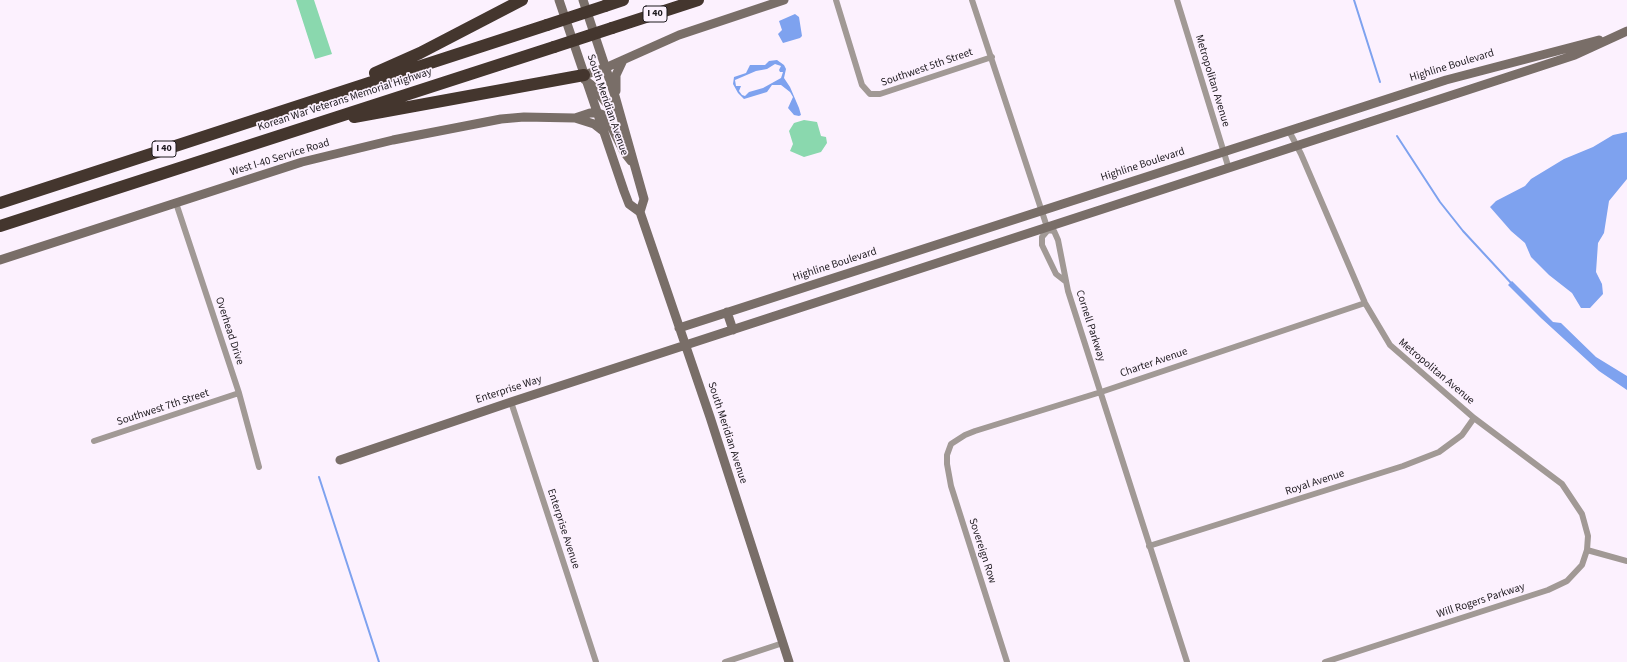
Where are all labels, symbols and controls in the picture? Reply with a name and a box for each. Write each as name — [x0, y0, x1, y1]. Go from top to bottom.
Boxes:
road number: I 40 — [643, 6, 667, 22]
street label: Metropolitan Avenue — [1192, 33, 1232, 129]
street label: Southwest 5th Street — [879, 46, 975, 90]
street label: Highline Boulevard — [1408, 47, 1496, 85]
street label: South Meridian Avenue — [583, 53, 631, 157]
street label: Korean War Veterans Memorial Highway — [256, 66, 434, 134]
street label: West I-40 Service Road — [229, 137, 331, 179]
road number: I 40 — [152, 141, 176, 157]
street label: Highline Boulevard — [1099, 145, 1187, 185]
street label: Highline Boulevard — [791, 245, 879, 285]
street label: Cornell Parkway — [1072, 289, 1108, 363]
street label: Overhead Drive — [212, 295, 246, 367]
street label: Metropolitan Avenue — [1395, 336, 1477, 408]
street label: Charter Avenue — [1118, 345, 1190, 381]
street label: Enterprise Way — [474, 373, 544, 407]
street label: South Meridian Avenue — [704, 380, 750, 486]
street label: Southwest 7th Street — [115, 387, 211, 429]
street label: Royal Avenue — [1284, 467, 1346, 499]
street label: Enterprise Avenue — [544, 487, 582, 571]
street label: Sovereign Row — [965, 517, 999, 585]
street label: Will Rogers Parkway — [1435, 581, 1527, 621]

